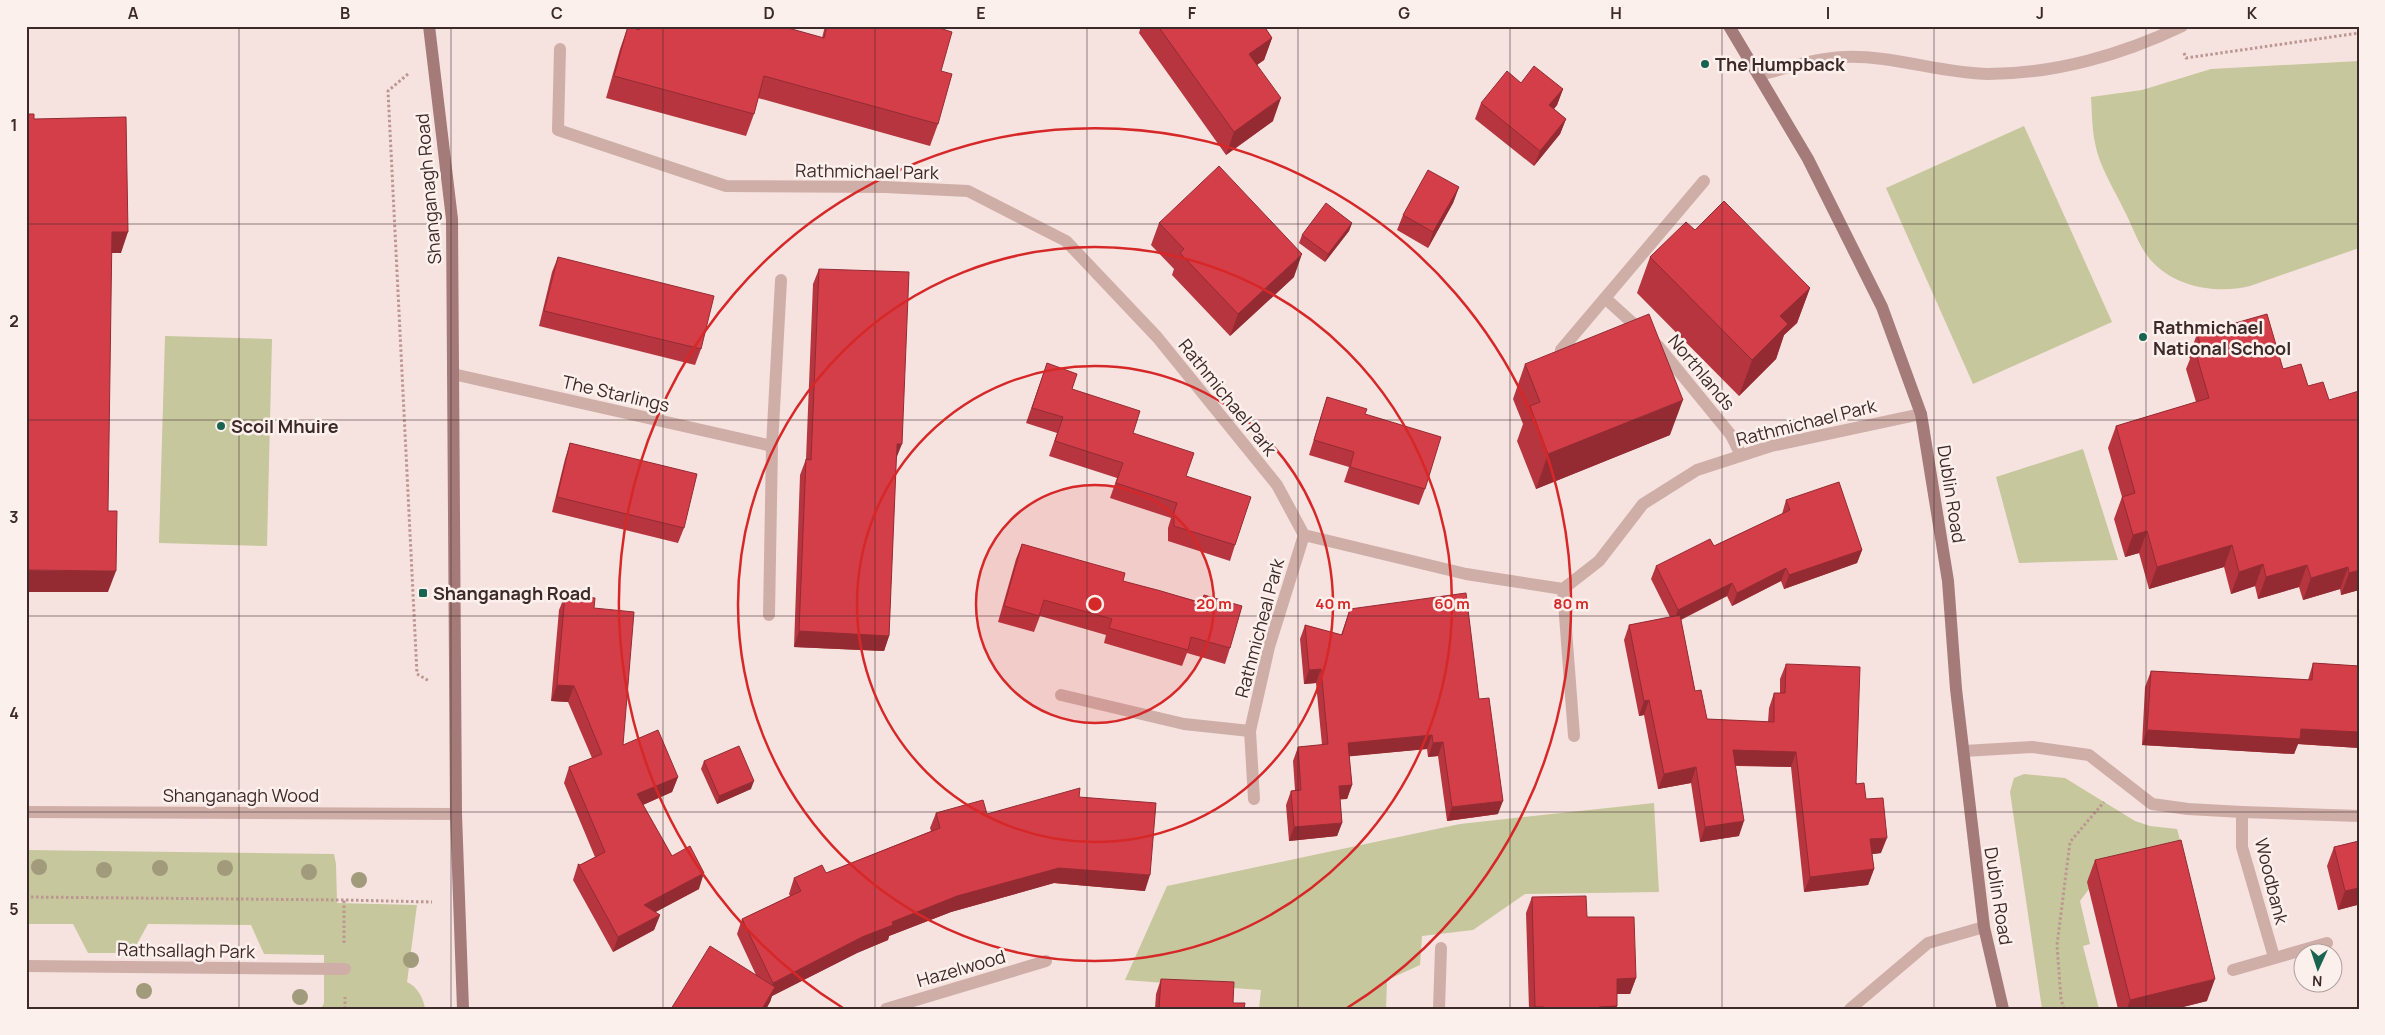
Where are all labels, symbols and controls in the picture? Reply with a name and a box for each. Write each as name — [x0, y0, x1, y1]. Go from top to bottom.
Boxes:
text: A — [128, 2, 139, 24]
text: B — [340, 2, 350, 24]
text: C — [551, 2, 563, 24]
text: D — [763, 2, 775, 24]
text: E — [976, 2, 986, 24]
text: F — [1188, 2, 1197, 24]
text: G — [1398, 2, 1410, 24]
text: H — [1610, 2, 1622, 24]
text: I — [1826, 2, 1830, 24]
text: J — [2036, 2, 2044, 24]
text: K — [2247, 2, 2258, 24]
place label: The Humpback — [1715, 52, 1846, 76]
marker: The Humpback — [1699, 58, 1711, 70]
street label: Shanganagh Road — [409, 113, 447, 265]
text: 1 — [10, 114, 18, 136]
street label: Rathmichael Park — [795, 158, 940, 184]
text: 2 — [9, 310, 19, 332]
place label: Rathmichael National School — [2153, 315, 2291, 360]
street label: Northlands — [1663, 329, 1741, 415]
marker: Rathmichael National School — [2137, 331, 2149, 343]
street label: Rathmichael Park — [1173, 334, 1283, 461]
street label: The Starlings — [560, 369, 672, 417]
street label: Rathmichael Park — [1733, 393, 1880, 451]
place label: Scoil Mhuire — [231, 414, 339, 438]
marker: Scoil Mhuire — [215, 420, 227, 432]
street label: Dublin Road — [1932, 443, 1972, 545]
text: 3 — [9, 506, 19, 528]
street label: Rathmicheal Park — [1229, 555, 1289, 700]
place label: Shanganagh Road — [433, 581, 591, 605]
marker: Shanganagh Road — [417, 587, 429, 599]
text: 20 m — [1196, 593, 1232, 614]
text: 40 m — [1315, 593, 1351, 614]
text: 60 m — [1434, 593, 1470, 614]
text: 80 m — [1553, 593, 1589, 614]
centre of rings — [1086, 595, 1104, 613]
text: 4 — [9, 702, 19, 724]
street label: Shanganagh Wood — [163, 783, 319, 807]
street label: Woodbank — [2250, 835, 2295, 928]
street label: Dublin Road — [1979, 845, 2019, 947]
text: 5 — [9, 898, 19, 920]
street label: Rathsallagh Park — [117, 937, 256, 963]
north arrow — [2292, 942, 2342, 992]
street label: Hazelwood — [914, 944, 1008, 992]
text: N — [2312, 972, 2323, 991]

